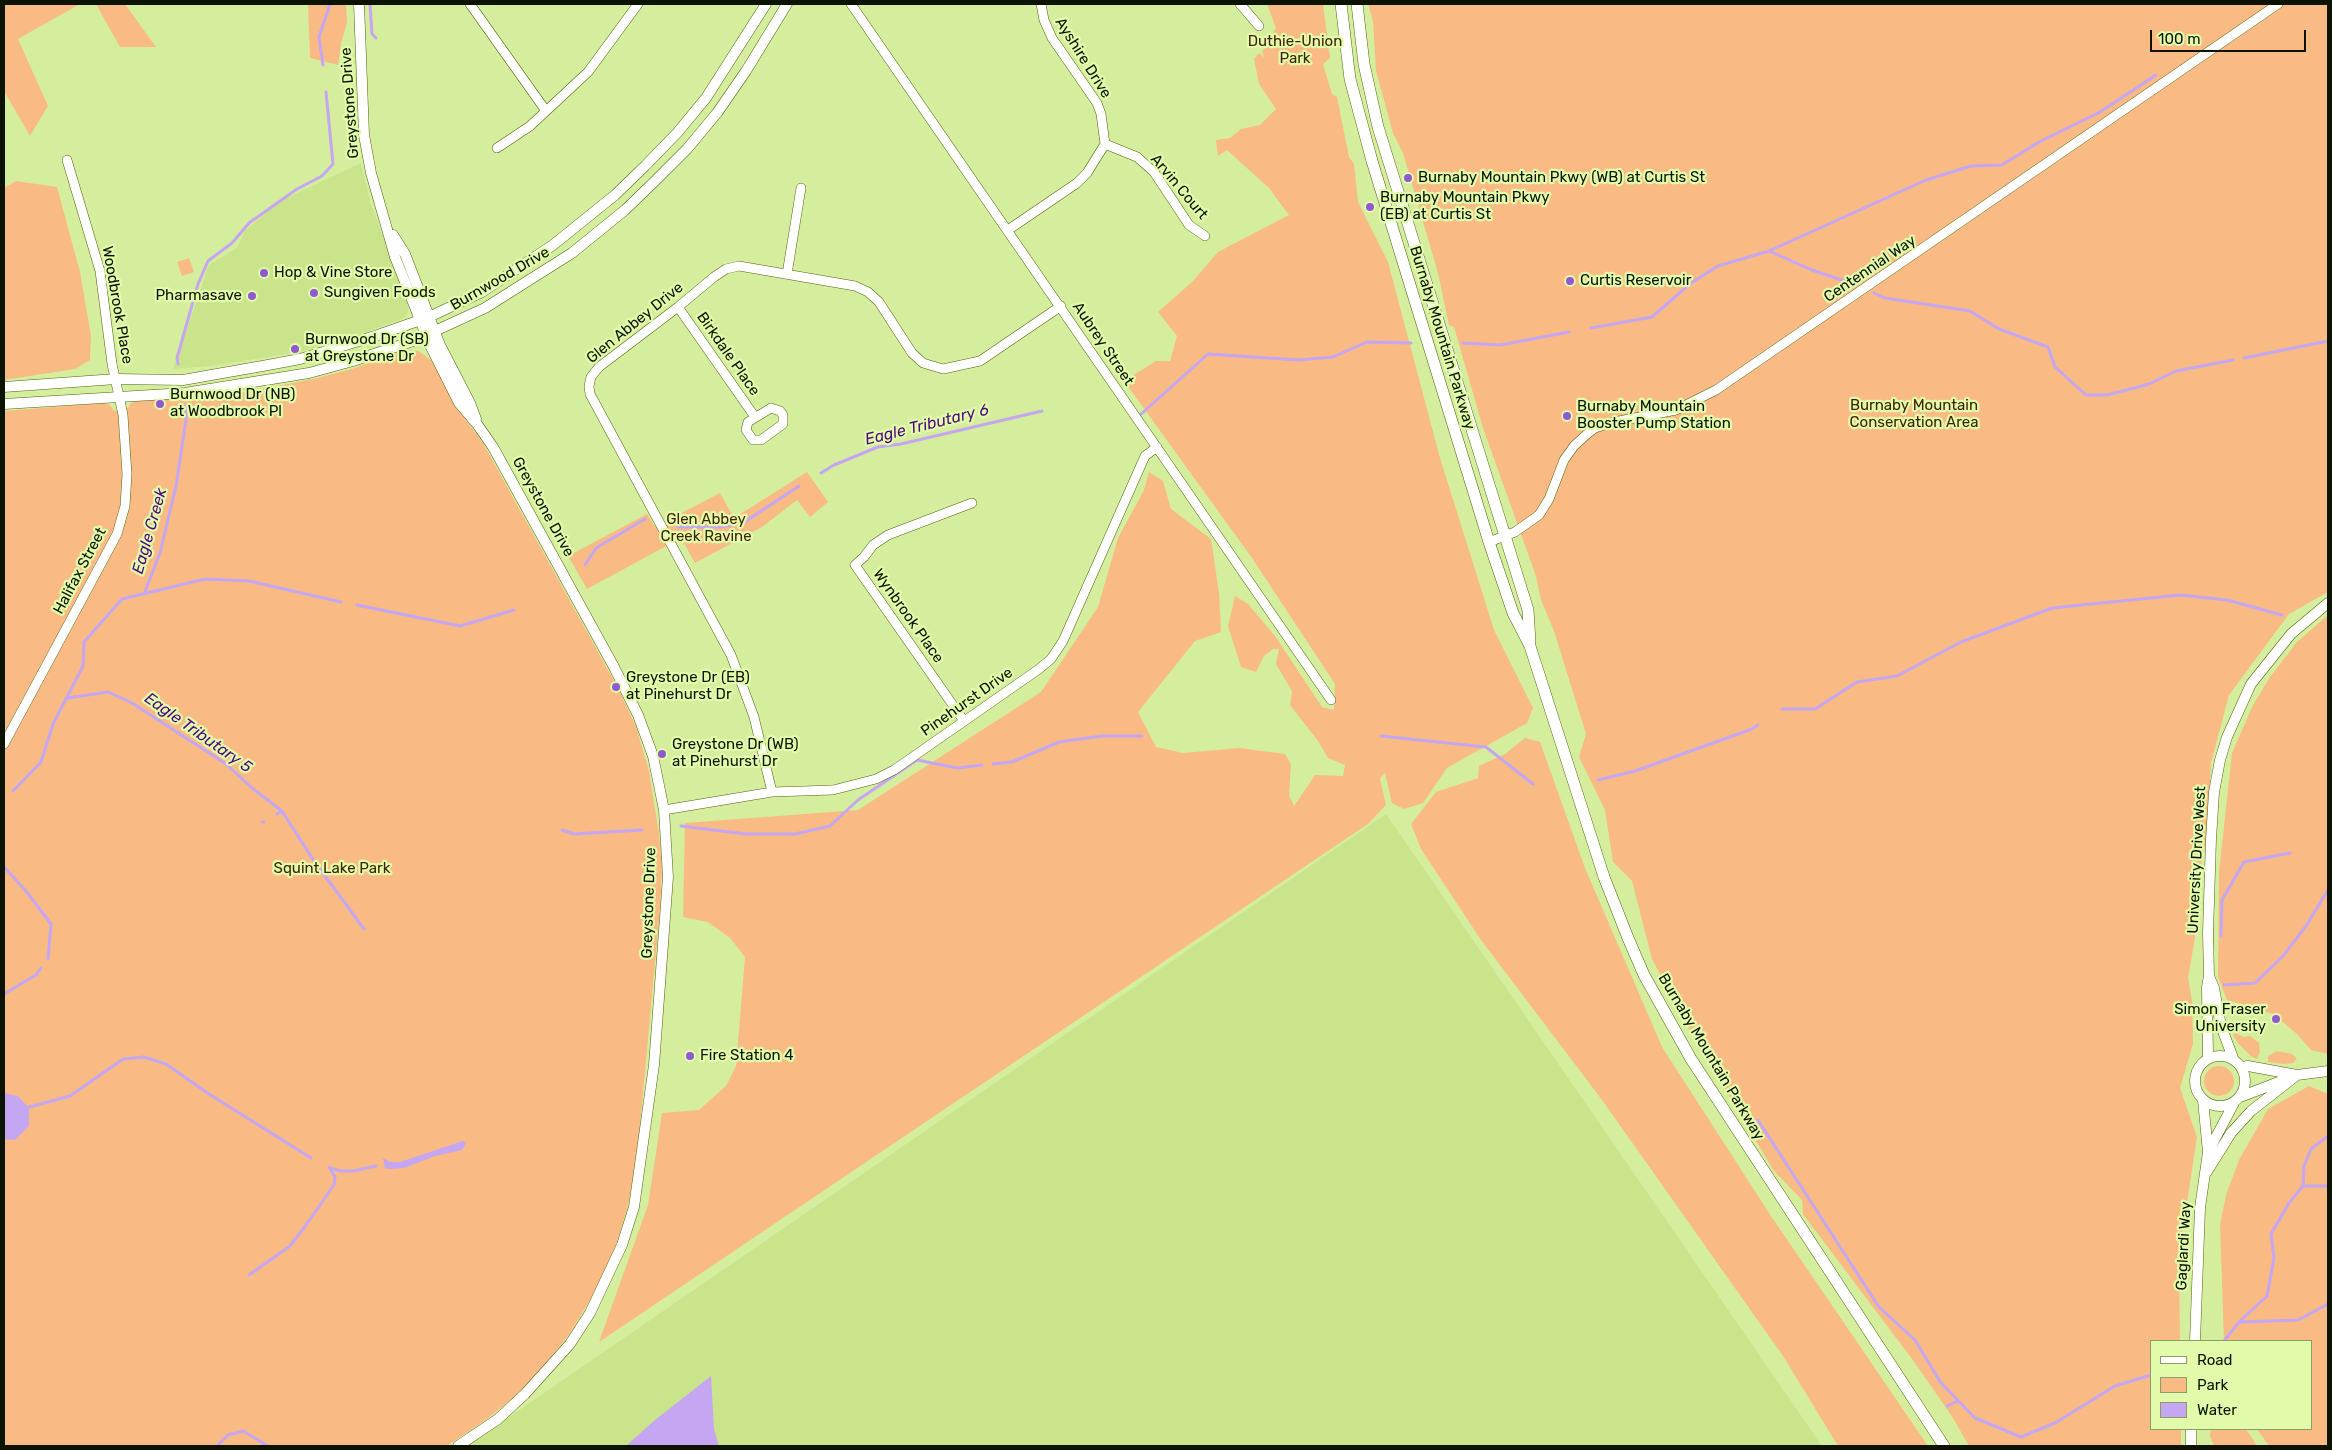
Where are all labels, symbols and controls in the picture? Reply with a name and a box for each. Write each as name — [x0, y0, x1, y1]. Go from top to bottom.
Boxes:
street label: Ayshire Drive — [1051, 14, 1115, 102]
scale bar — [2152, 20, 2308, 52]
text: 100 m — [2158, 30, 2200, 48]
park label: Duthie-Union Park — [1248, 33, 1342, 68]
street label: Greystone Drive — [337, 47, 363, 159]
street label: Arvin Court — [1147, 151, 1211, 223]
place label: Burnaby Mountain Pkwy (WB) at Curtis St — [1418, 169, 1705, 187]
marker: Burnaby Mountain Pkwy (WB) at Curtis St — [1402, 172, 1414, 184]
place label: Burnaby Mountain Pkwy (EB) at Curtis St — [1380, 189, 1549, 224]
marker: Burnaby Mountain Pkwy (EB) at Curtis St — [1364, 201, 1376, 213]
street label: Centennial Way — [1821, 232, 1919, 306]
street label: Burnwood Drive — [447, 243, 553, 315]
street label: Burnaby Mountain Parkway — [1405, 244, 1479, 432]
street label: Woodbrook Place — [98, 245, 136, 365]
place label: Hop & Vine Store — [274, 264, 392, 282]
marker: Hop & Vine Store — [258, 267, 270, 279]
place label: Curtis Reservoir — [1580, 272, 1691, 290]
marker: Curtis Reservoir — [1564, 275, 1576, 287]
street label: Glen Abbey Drive — [583, 279, 687, 367]
place label: Sungiven Foods — [324, 284, 436, 302]
place label: Pharmasave — [155, 287, 242, 305]
marker: Sungiven Foods — [308, 287, 320, 299]
marker: Pharmasave — [246, 290, 258, 302]
street label: Aubrey Street — [1068, 299, 1138, 389]
street label: Birkdale Place — [693, 309, 763, 399]
place label: Burnwood Dr (SB) at Greystone Dr — [305, 331, 429, 366]
marker: Burnwood Dr (SB) at Greystone Dr — [289, 343, 301, 355]
place label: Burnwood Dr (NB) at Woodbrook Pl — [170, 386, 295, 421]
park label: Burnaby Mountain Conservation Area — [1850, 397, 1978, 432]
marker: Burnwood Dr (NB) at Woodbrook Pl — [154, 398, 166, 410]
place label: Burnaby Mountain Booster Pump Station — [1577, 398, 1731, 433]
water label: Eagle Tributary 6 — [863, 400, 991, 450]
marker: Burnaby Mountain Booster Pump Station — [1561, 410, 1573, 422]
street label: Greystone Drive — [508, 454, 578, 560]
water label: Eagle Creek — [129, 486, 171, 576]
park label: Glen Abbey Creek Ravine — [660, 511, 752, 546]
street label: Halifax Street — [50, 525, 110, 617]
street label: Wynbrook Place — [869, 565, 947, 667]
street label: Pinehurst Drive — [918, 664, 1016, 740]
place label: Greystone Dr (EB) at Pinehurst Dr — [626, 669, 750, 704]
marker: Greystone Dr (EB) at Pinehurst Dr — [610, 681, 622, 693]
water label: Eagle Tributary 5 — [141, 689, 255, 777]
place label: Greystone Dr (WB) at Pinehurst Dr — [672, 736, 799, 771]
marker: Greystone Dr (WB) at Pinehurst Dr — [656, 748, 668, 760]
street label: University Drive West — [2184, 786, 2210, 934]
street label: Greystone Drive — [638, 847, 660, 959]
park label: Squint Lake Park — [274, 860, 390, 878]
street label: Burnaby Mountain Parkway — [1654, 970, 1768, 1144]
place label: Simon Fraser University — [2174, 1001, 2266, 1036]
marker: Simon Fraser University — [2270, 1013, 2282, 1025]
place label: Fire Station 4 — [700, 1047, 794, 1065]
marker: Fire Station 4 — [684, 1050, 696, 1062]
street label: Gaglardi Way — [2173, 1201, 2195, 1291]
legend — [2150, 1340, 2312, 1430]
text: Road — [2197, 1351, 2233, 1369]
text: Park — [2197, 1376, 2228, 1394]
text: Water — [2197, 1401, 2237, 1419]

